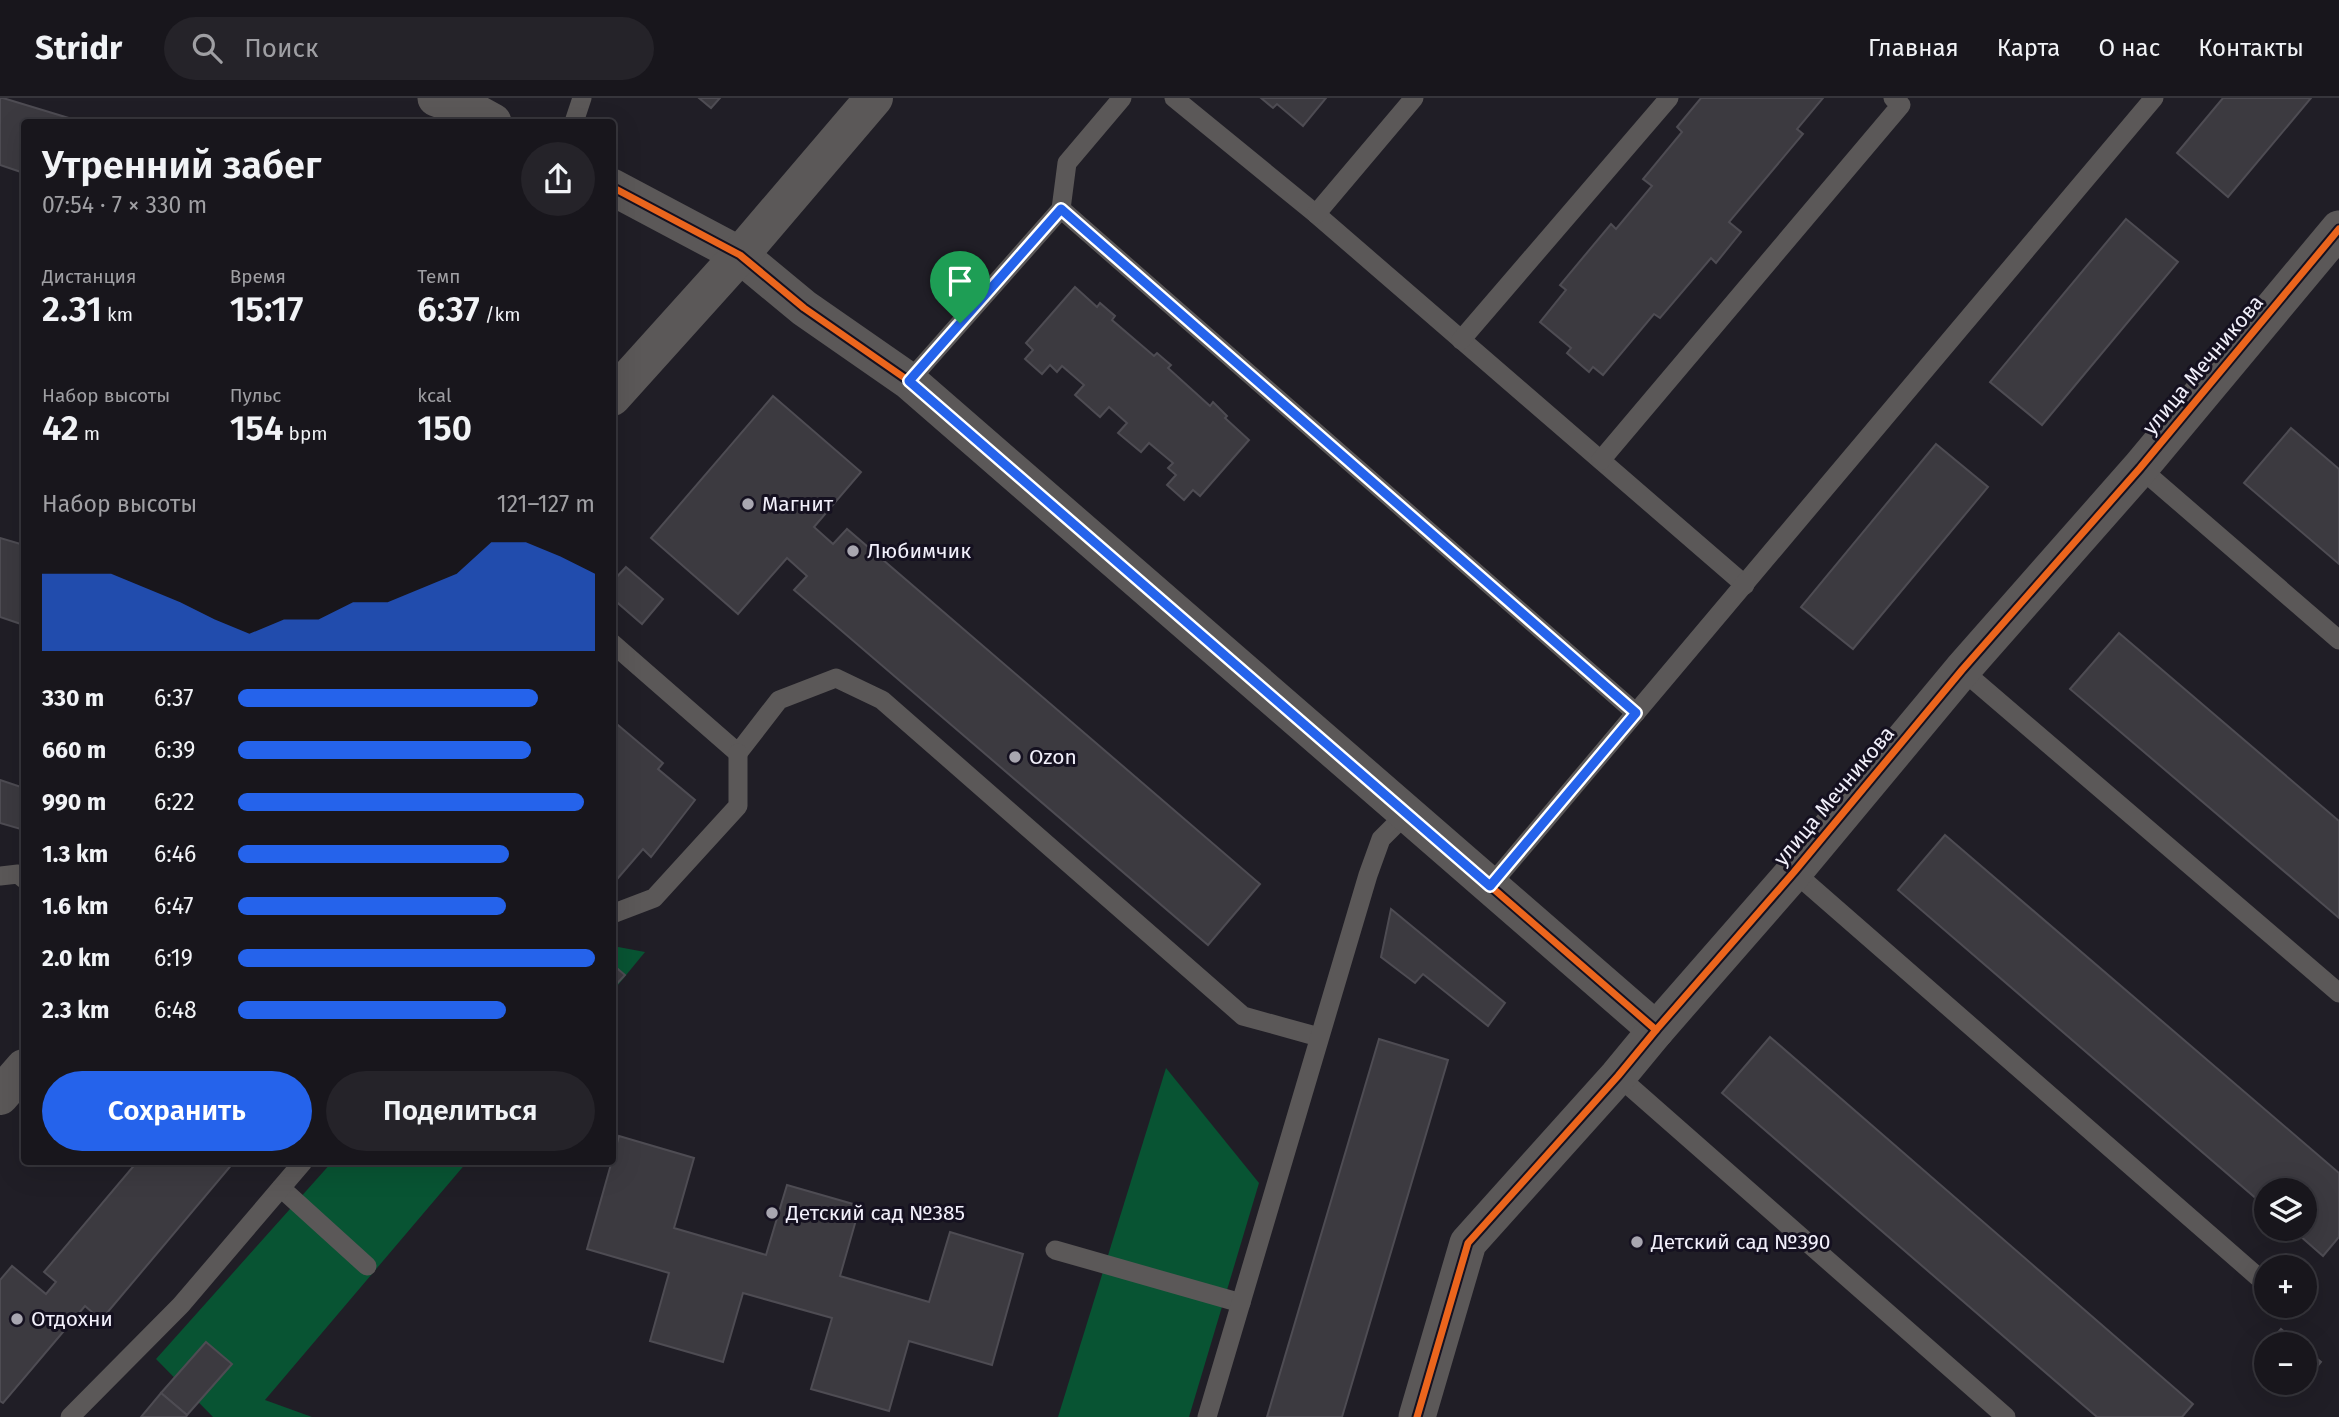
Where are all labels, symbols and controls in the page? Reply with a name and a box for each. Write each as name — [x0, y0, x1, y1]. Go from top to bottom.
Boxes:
search box — [164, 17, 654, 80]
text: Stridr — [35, 28, 122, 68]
icon: search — [188, 29, 226, 67]
text: Поиск — [244, 33, 318, 64]
text: Главная — [1868, 34, 1959, 62]
text: Карта — [1997, 34, 2060, 62]
text: О нас — [2098, 34, 2160, 62]
text: Контакты — [2198, 34, 2304, 62]
text: Утренний забег — [42, 142, 321, 188]
button: share — [521, 142, 595, 216]
text: 07:54 · 7 × 330 m — [42, 191, 207, 219]
pin — [930, 251, 990, 323]
icon: arrive — [941, 262, 979, 300]
text: Дистанция — [42, 265, 137, 288]
text: Время — [230, 265, 286, 288]
text: Темп — [417, 265, 460, 288]
text: 2.31 — [42, 288, 102, 330]
text: 15:17 — [230, 288, 303, 330]
text: 6:37 — [417, 288, 480, 330]
street label: улица Мечникова — [2137, 290, 2269, 440]
text: km — [102, 303, 133, 326]
text: /km — [480, 303, 521, 326]
text: Набор высоты — [42, 384, 170, 407]
text: Пульс — [230, 384, 281, 407]
text: kcal — [417, 384, 452, 407]
text: 42 — [42, 407, 79, 449]
text: 154 — [230, 407, 284, 449]
text: 150 — [417, 407, 472, 449]
text: m — [79, 422, 100, 445]
text: bpm — [284, 422, 327, 445]
text: Набор высоты — [42, 490, 197, 518]
text: 121–127 m — [497, 490, 595, 518]
place label: Магнит — [762, 491, 834, 517]
marker: Магнит — [740, 496, 756, 512]
place label: Любимчик — [867, 538, 971, 564]
marker: Любимчик — [845, 543, 861, 559]
text: 330 m — [42, 684, 104, 712]
text: 6:37 — [154, 684, 194, 712]
street label: улица Мечникова — [1768, 721, 1900, 871]
text: 660 m — [42, 736, 106, 764]
text: 6:39 — [154, 736, 195, 764]
place label: Ozon — [1029, 744, 1077, 770]
marker: Ozon — [1007, 749, 1023, 765]
text: 990 m — [42, 788, 106, 816]
text: 6:22 — [154, 788, 195, 816]
text: 1.3 km — [42, 840, 108, 868]
text: 6:46 — [154, 840, 196, 868]
text: 1.6 km — [42, 892, 109, 920]
text: 6:47 — [154, 892, 194, 920]
text: 2.0 km — [42, 944, 110, 972]
text: 6:19 — [154, 944, 193, 972]
text: 2.3 km — [42, 996, 109, 1024]
text: 6:48 — [154, 996, 197, 1024]
button: Сохранить — [42, 1071, 312, 1151]
button: Поделиться — [326, 1071, 595, 1151]
map controls — [2254, 1178, 2317, 1395]
button: layers — [2254, 1178, 2317, 1241]
place label: Детский сад №385 — [785, 1200, 965, 1226]
marker: Детский сад №385 — [764, 1205, 780, 1221]
place label: Детский сад №390 — [1650, 1229, 1830, 1255]
marker: Детский сад №390 — [1629, 1234, 1645, 1250]
button: + — [2254, 1255, 2317, 1318]
place label: Отдохни — [31, 1306, 113, 1332]
marker: Отдохни — [9, 1311, 25, 1327]
button: − — [2254, 1332, 2317, 1395]

